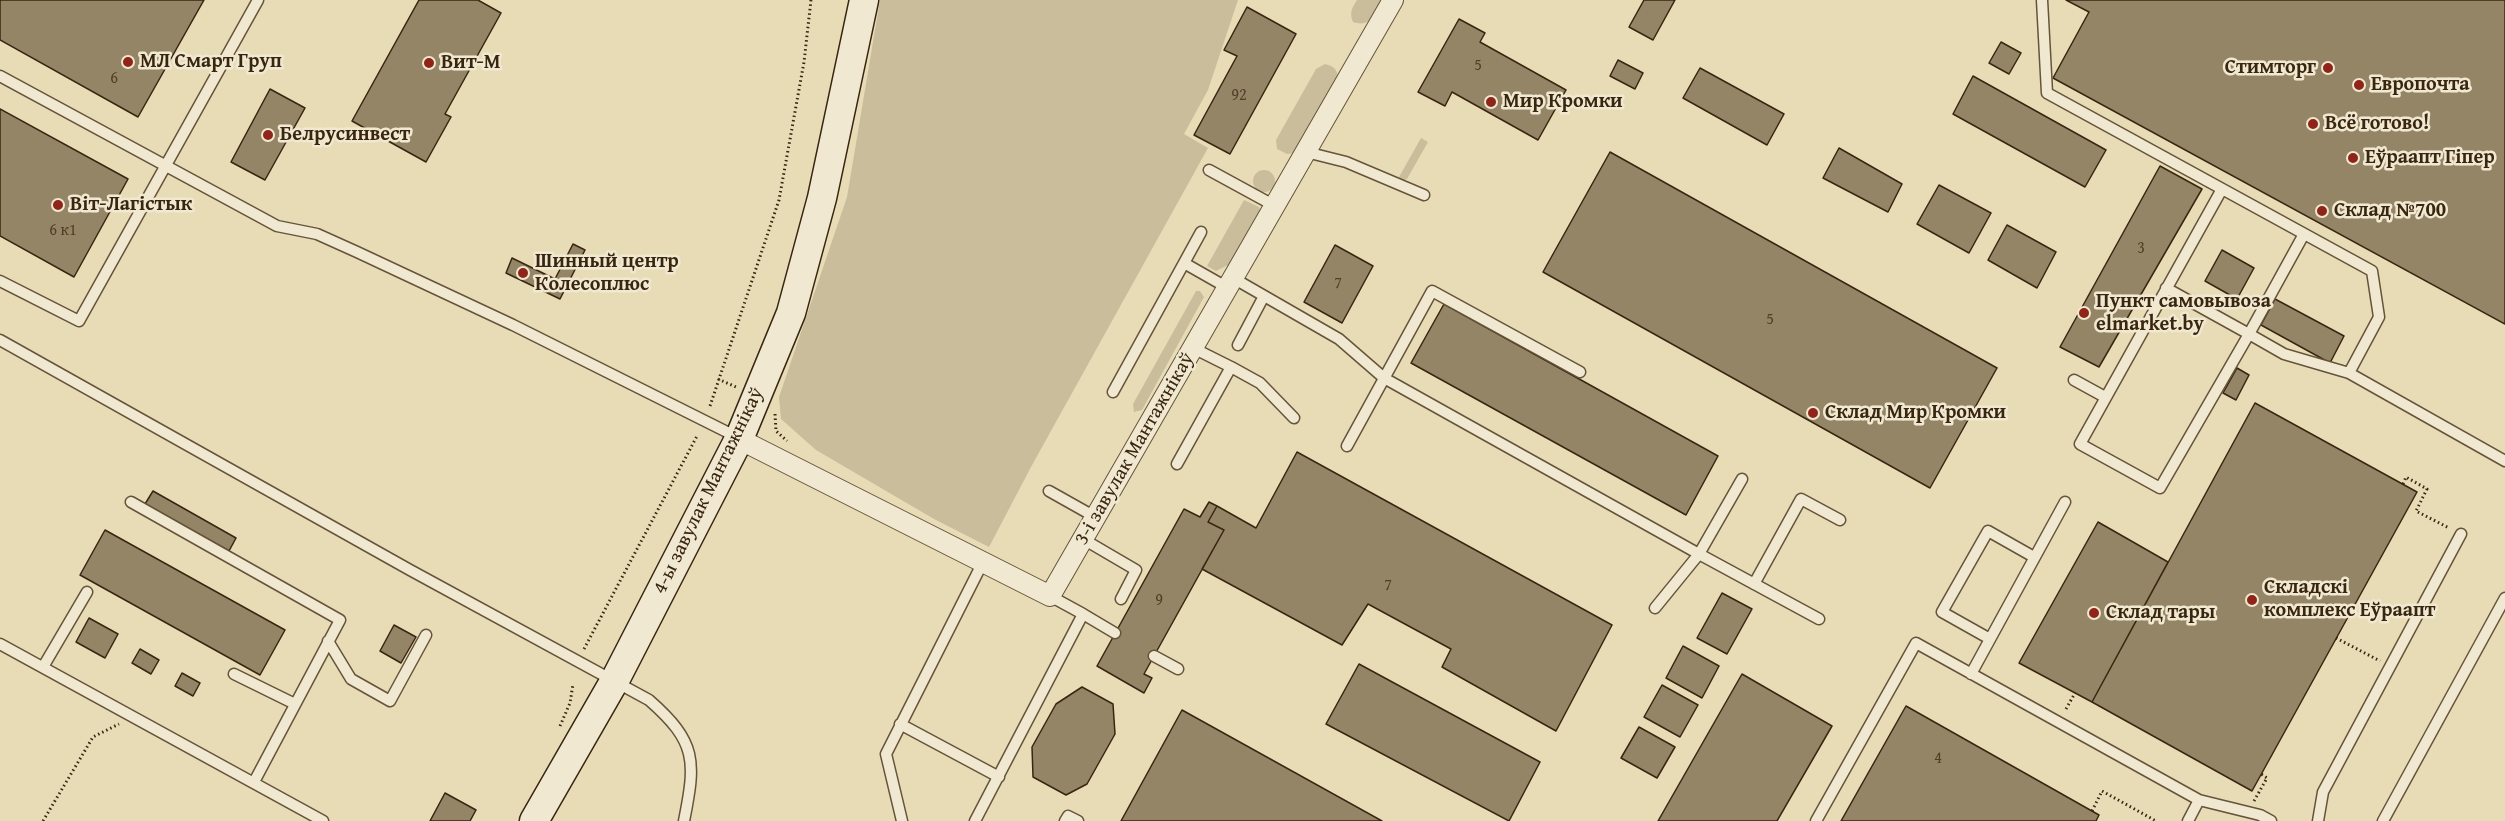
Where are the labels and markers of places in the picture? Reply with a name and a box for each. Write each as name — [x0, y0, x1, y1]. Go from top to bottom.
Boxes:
place label: МЛ Смарт Груп — [140, 50, 282, 74]
place label: Вит-М — [441, 51, 501, 75]
marker: МЛ Смарт Груп — [121, 55, 135, 69]
marker: Вит-М — [422, 56, 436, 70]
place label: Стимторг — [2225, 56, 2316, 80]
marker: Стимторг — [2321, 61, 2335, 75]
place label: Европочта — [2371, 73, 2469, 97]
marker: Европочта — [2352, 78, 2366, 92]
place label: Мир Кромки — [1503, 90, 1623, 114]
marker: Мир Кромки — [1484, 95, 1498, 109]
place label: Всё готово! — [2325, 112, 2429, 136]
marker: Всё готово! — [2306, 117, 2320, 131]
place label: Белрусинвест — [280, 123, 410, 147]
marker: Белрусинвест — [261, 128, 275, 142]
place label: Еўраапт Гіпер — [2365, 146, 2495, 170]
marker: Еўраапт Гіпер — [2346, 151, 2360, 165]
place label: Віт-Лагістык — [70, 193, 192, 217]
marker: Віт-Лагістык — [51, 198, 65, 212]
place label: Склад №700 — [2334, 199, 2446, 223]
marker: Склад №700 — [2315, 204, 2329, 218]
place label: Шинный центр Колесоплюс — [535, 250, 679, 297]
marker: Шинный центр Колесоплюс — [516, 266, 530, 280]
place label: Пункт самовывоза elmarket.by — [2096, 290, 2271, 337]
marker: Пункт самовывоза elmarket.by — [2077, 306, 2091, 320]
place label: Склад Мир Кромки — [1825, 401, 2006, 425]
marker: Склад Мир Кромки — [1806, 406, 1820, 420]
place label: Складскі комплекс Еўраапт — [2264, 576, 2435, 623]
marker: Складскі комплекс Еўраапт — [2245, 593, 2259, 607]
place label: Склад тары — [2106, 601, 2215, 625]
marker: Склад тары — [2087, 606, 2101, 620]

